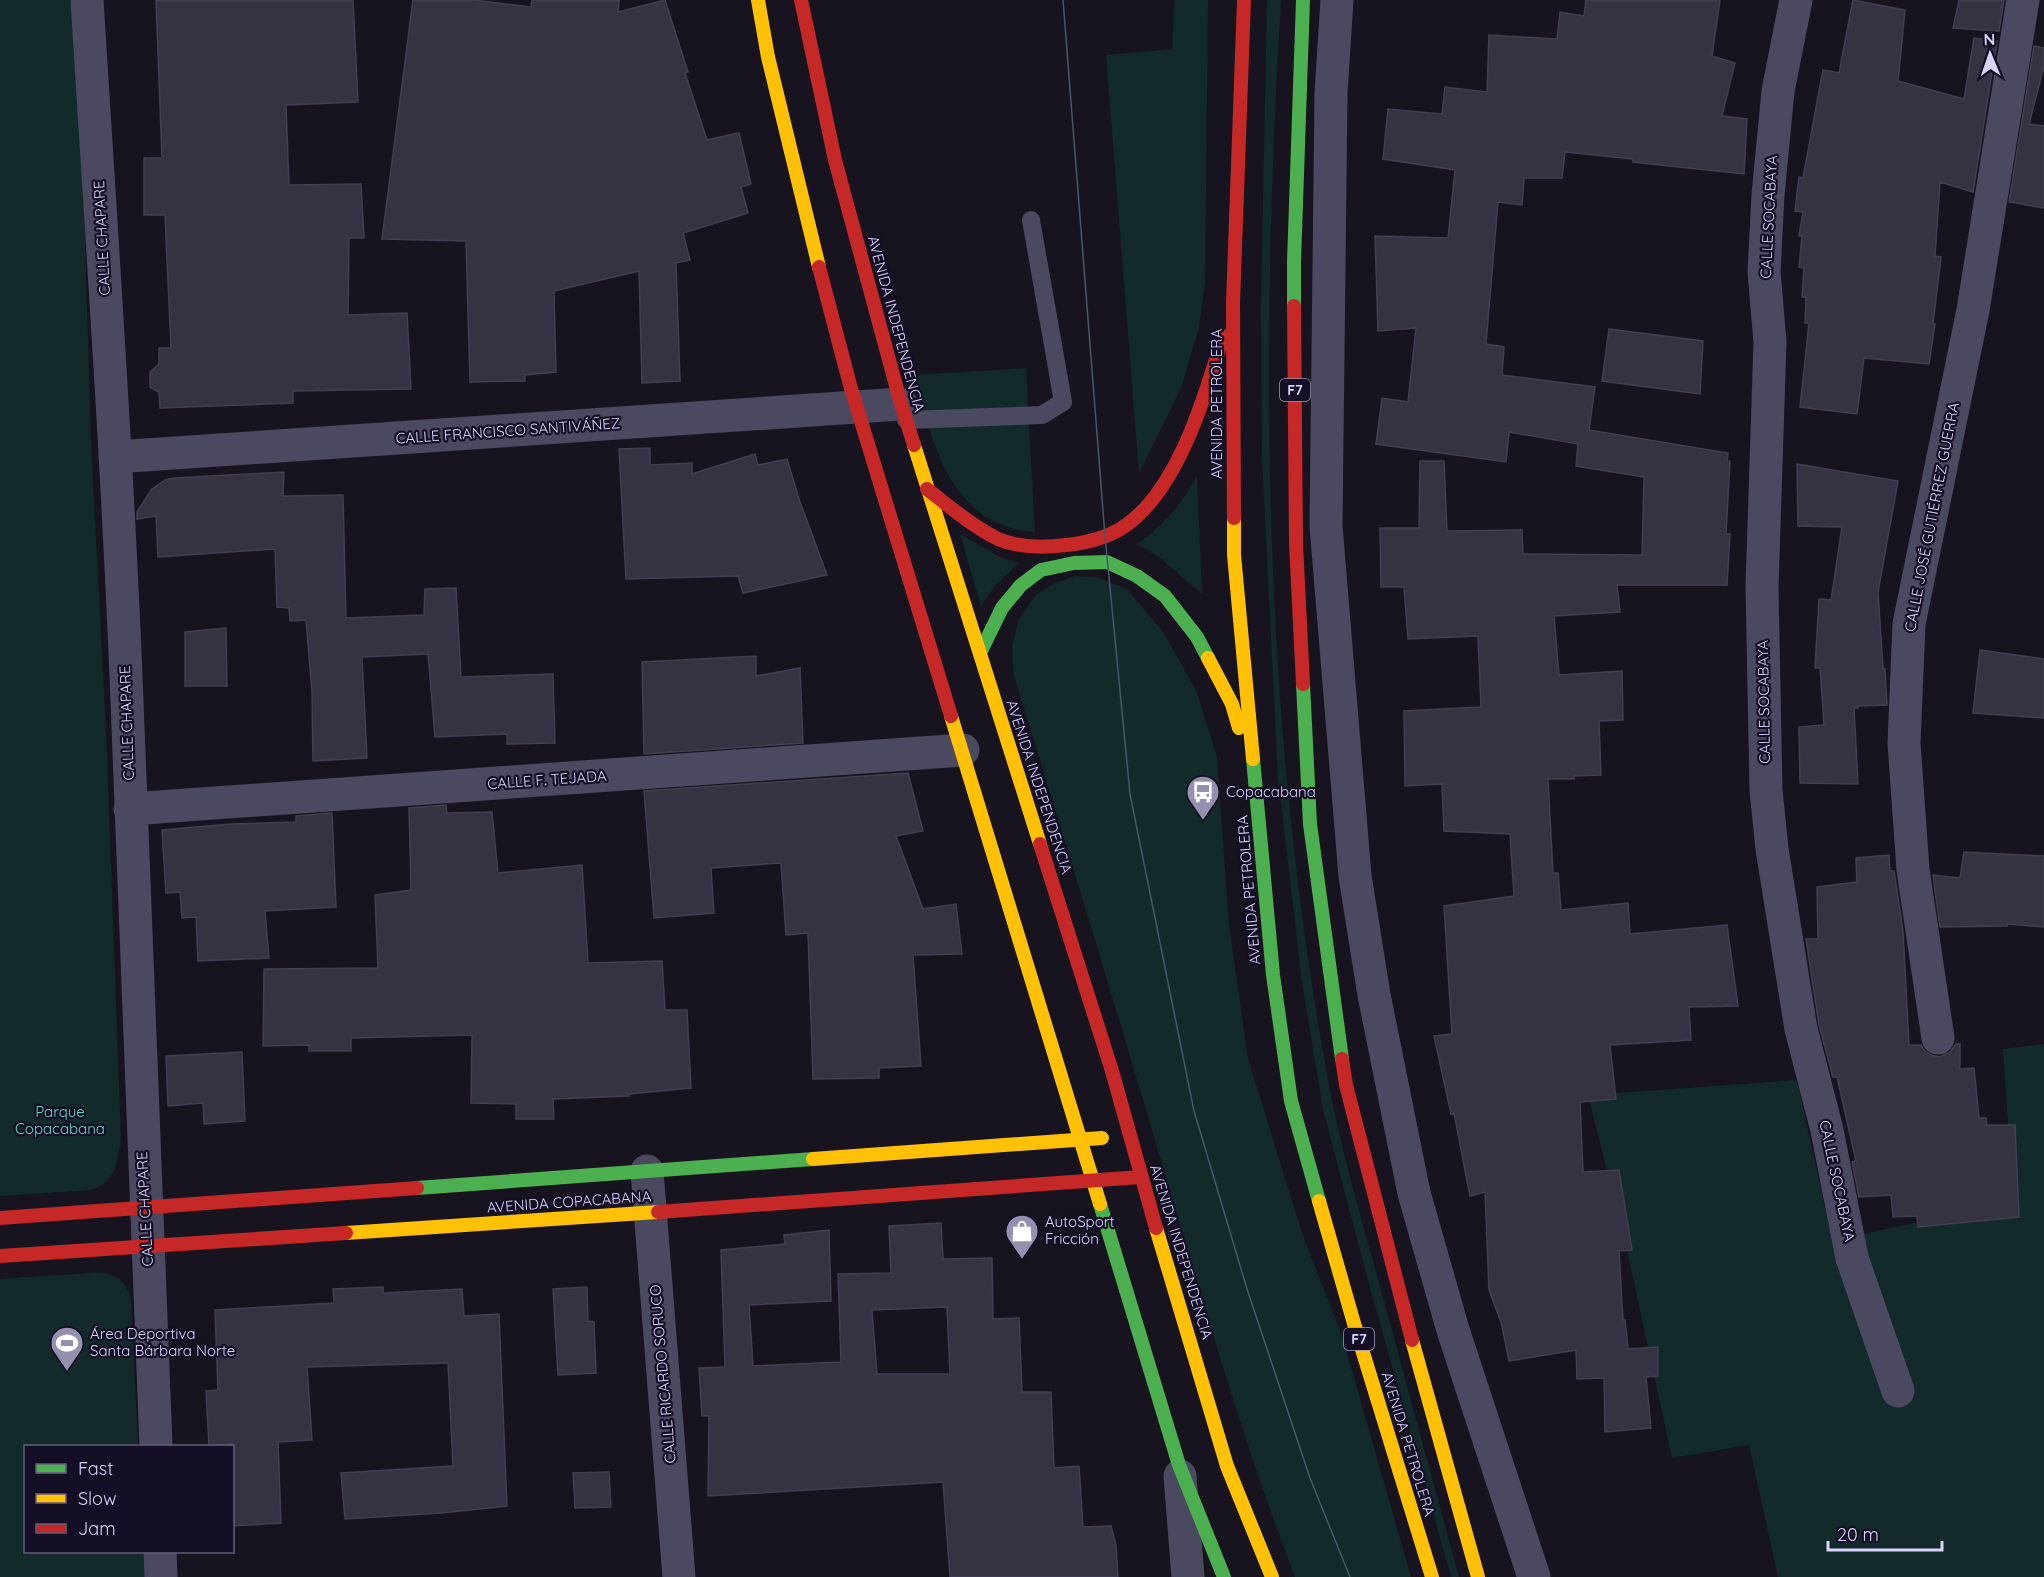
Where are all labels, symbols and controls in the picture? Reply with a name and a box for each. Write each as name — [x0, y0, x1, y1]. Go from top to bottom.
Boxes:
north arrow — [1960, 24, 2020, 84]
text: N — [1983, 29, 1996, 49]
street label: CALLE SOCABAYA — [1756, 154, 1781, 279]
street label: CALLE CHAPARE — [89, 180, 114, 296]
street label: AVENIDA INDEPENDENCIA — [864, 234, 929, 414]
street label: AVENIDA PETROLERA — [1207, 329, 1226, 479]
road number: F7 — [1280, 379, 1310, 401]
street label: CALLE JOSÉ GUTIÉRREZ GUERRA — [1900, 400, 1963, 633]
street label: CALLE FRANCISCO SANTIVÁÑEZ — [395, 413, 621, 448]
street label: CALLE SOCABAYA — [1753, 640, 1774, 764]
street label: CALLE CHAPARE — [115, 665, 138, 781]
street label: AVENIDA INDEPENDENCIA — [1002, 697, 1077, 877]
street label: CALLE F. TEJADA — [487, 766, 607, 793]
bus stop icon: Copacabana — [1185, 774, 1221, 821]
place label: Copacabana — [1226, 782, 1316, 801]
street label: AVENIDA PETROLERA — [1232, 814, 1265, 966]
park label: Parque Copacabana — [15, 1102, 105, 1138]
street label: CALLE SOCABAYA — [1815, 1118, 1860, 1244]
street label: CALLE CHAPARE — [132, 1151, 157, 1267]
street label: AVENIDA INDEPENDENCIA — [1146, 1162, 1217, 1342]
street label: AVENIDA COPACABANA — [486, 1186, 652, 1217]
place label: AutoSport Fricción — [1045, 1212, 1115, 1248]
shop icon: AutoSport Fricción — [1004, 1213, 1040, 1260]
street label: CALLE RICARDO SORUCO — [645, 1284, 680, 1464]
place label: Área Deportiva Santa Bárbara Norte — [90, 1324, 235, 1360]
sports icon: Área Deportiva Santa Bárbara Norte — [49, 1325, 85, 1372]
road number: F7 — [1344, 1328, 1374, 1350]
street label: AVENIDA PETROLERA — [1377, 1369, 1440, 1519]
legend — [24, 1445, 234, 1553]
text: Fast — [78, 1457, 113, 1480]
text: Slow — [78, 1487, 116, 1510]
scale bar — [1828, 1514, 1942, 1552]
text: Jam — [78, 1517, 116, 1540]
text: 20 m — [1837, 1523, 1879, 1546]

